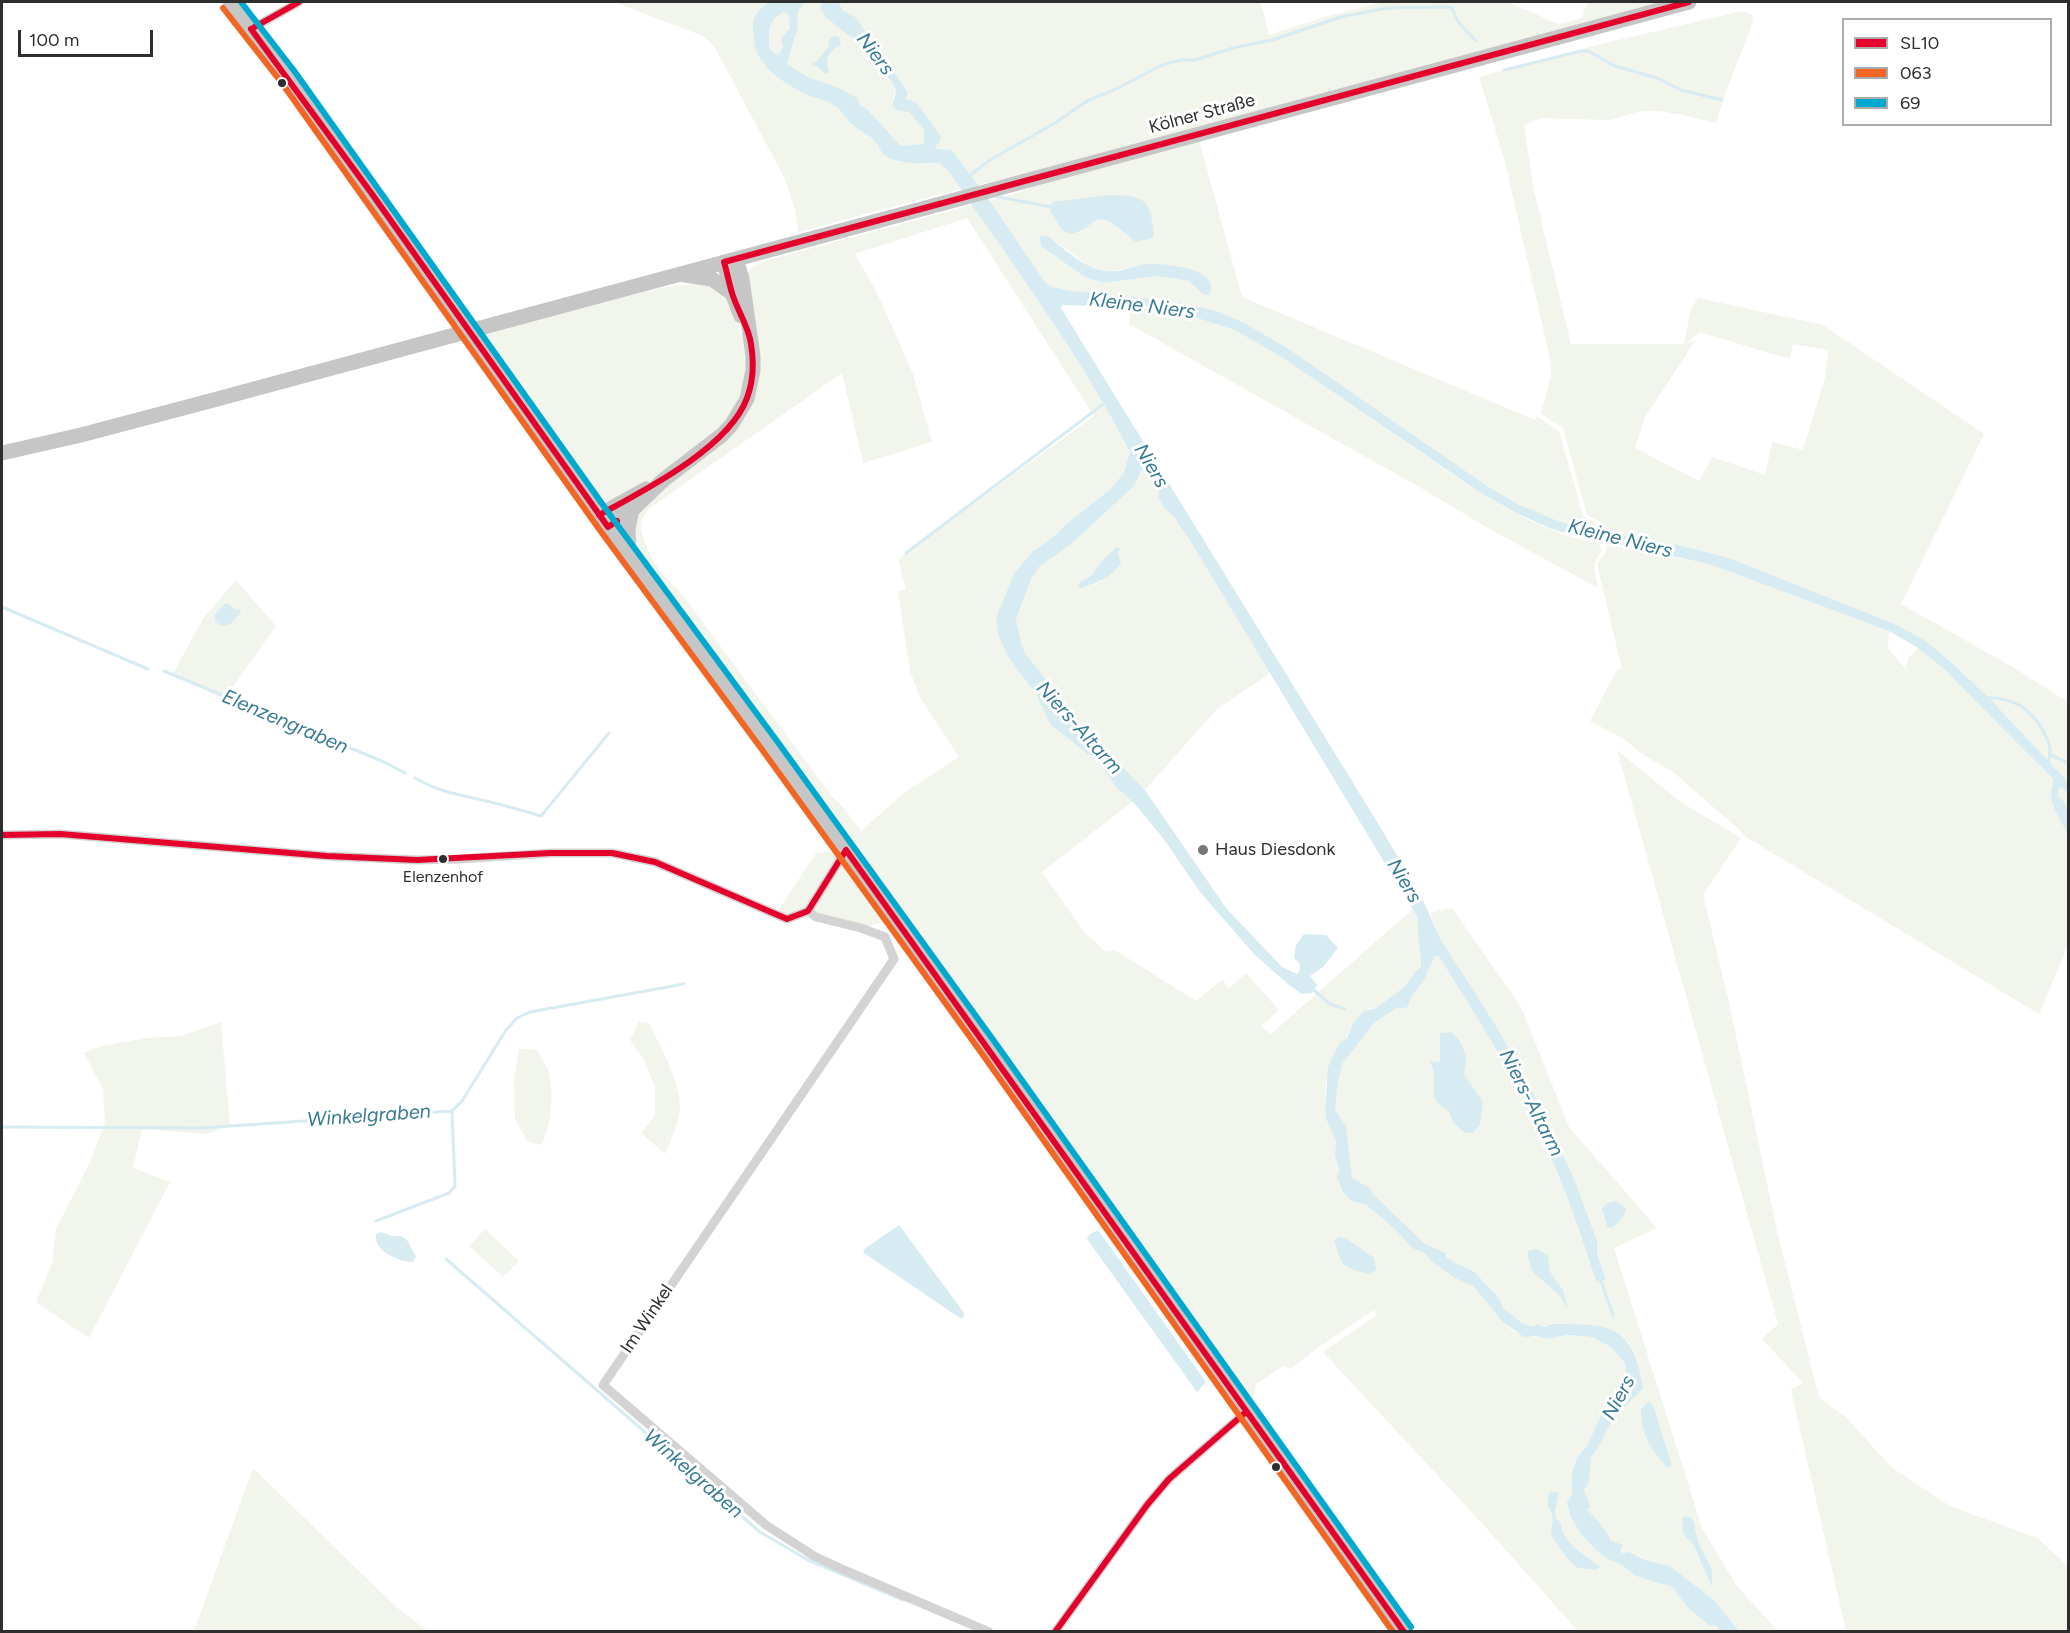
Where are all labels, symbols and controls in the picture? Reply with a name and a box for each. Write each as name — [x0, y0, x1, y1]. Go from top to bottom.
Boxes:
scale bar — [21, 18, 156, 56]
legend — [1842, 18, 2052, 126]
water label: Niers — [851, 28, 899, 80]
text: 100 m — [29, 29, 79, 51]
text: SL10 — [1900, 32, 1939, 54]
text: 063 — [1900, 62, 1932, 84]
unlabelled marker — [276, 77, 288, 89]
street label: Kölner Straße — [1147, 89, 1257, 139]
text: 69 — [1900, 92, 1920, 114]
water label: Kleine Niers — [1088, 288, 1196, 324]
water label: Niers — [1129, 440, 1173, 492]
water label: Kleine Niers — [1565, 514, 1675, 564]
water label: Niers-Altarm — [1031, 677, 1127, 779]
water label: Elenzengraben — [218, 685, 352, 759]
place label: Haus Diesdonk — [1215, 839, 1335, 861]
marker: Haus Diesdonk — [1196, 843, 1210, 857]
marker: Elenzenhof — [437, 853, 449, 865]
water label: Niers — [1382, 855, 1426, 907]
place label: Elenzenhof — [403, 867, 483, 887]
water label: Niers-Altarm — [1494, 1045, 1568, 1161]
water label: Winkelgraben — [306, 1100, 432, 1132]
street label: Im Winkel — [616, 1280, 678, 1358]
water label: Niers — [1597, 1371, 1641, 1425]
water label: Winkelgraben — [638, 1424, 748, 1524]
unlabelled marker — [1270, 1461, 1282, 1473]

